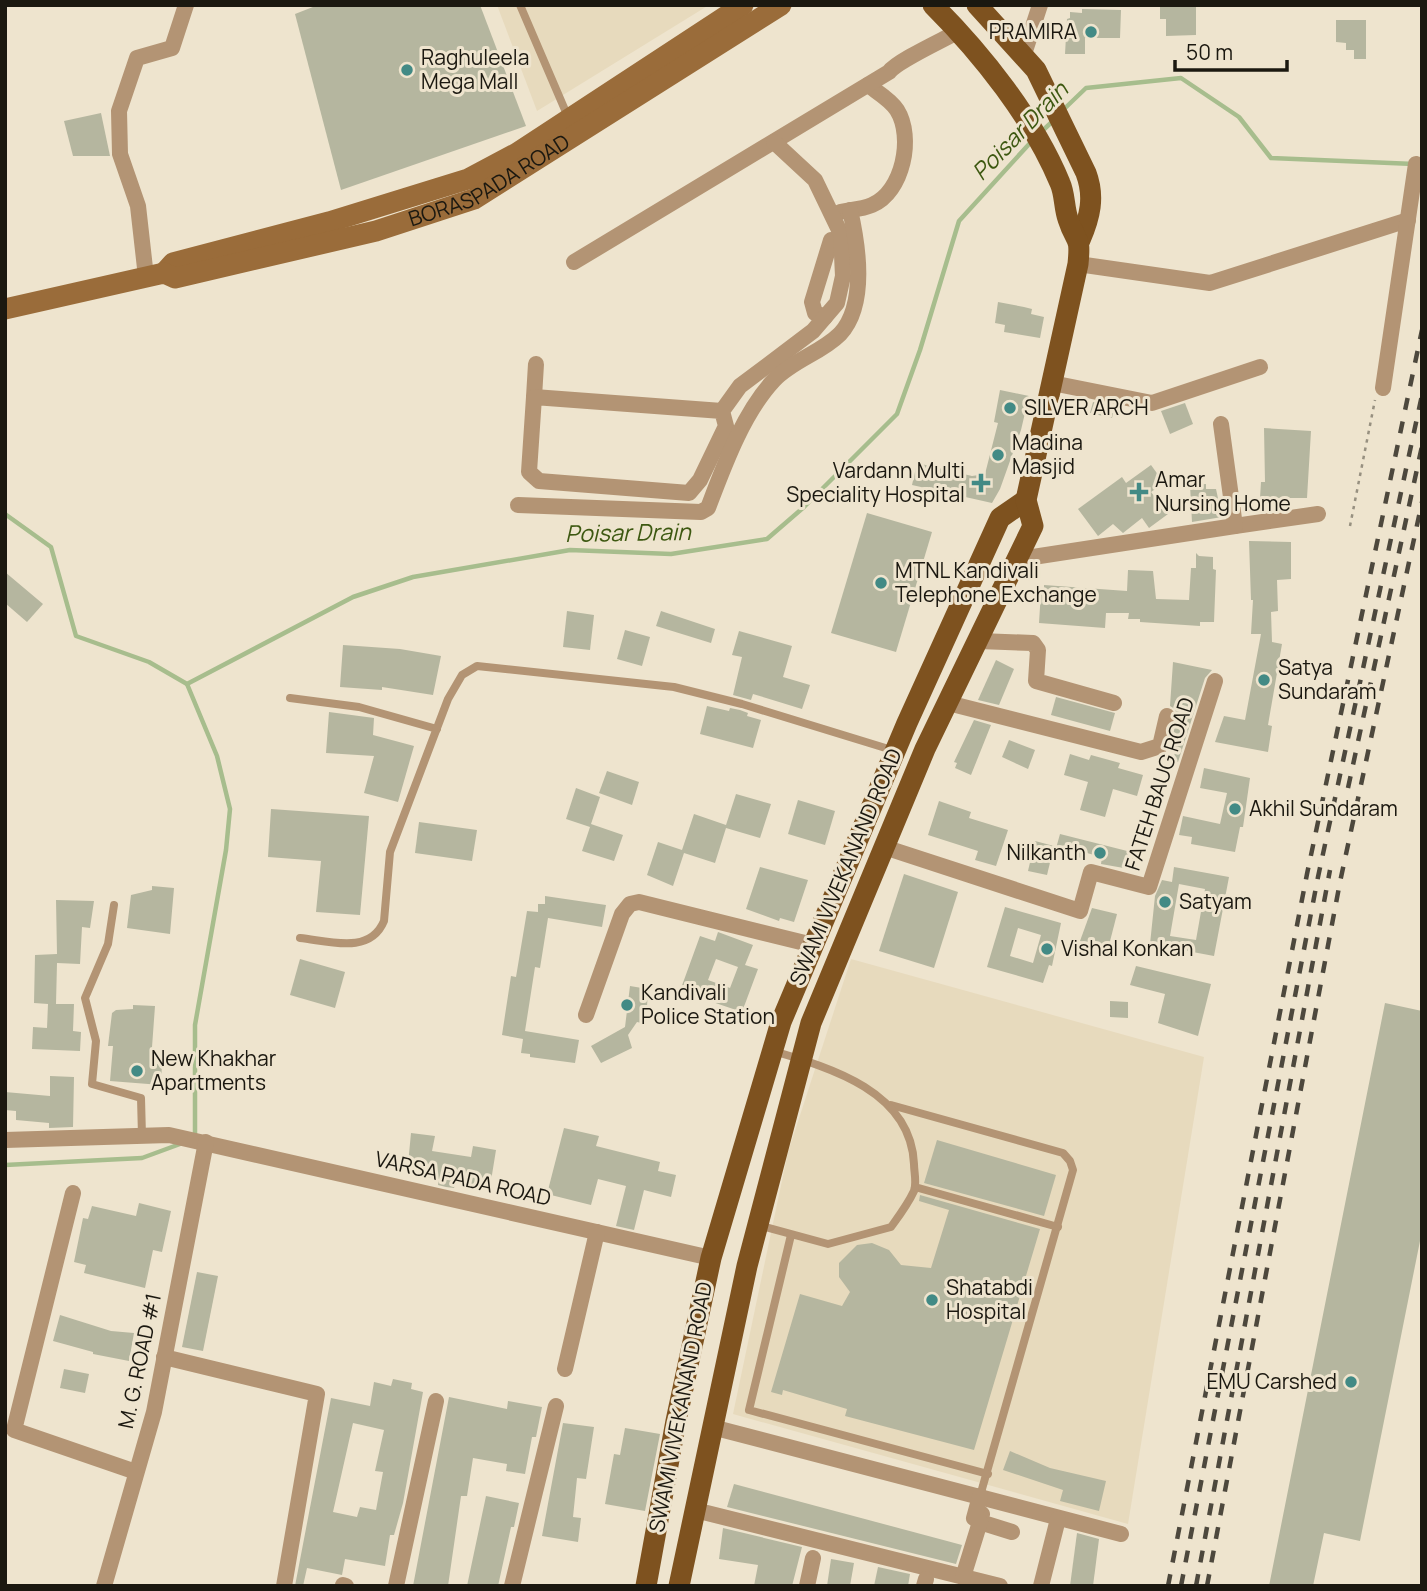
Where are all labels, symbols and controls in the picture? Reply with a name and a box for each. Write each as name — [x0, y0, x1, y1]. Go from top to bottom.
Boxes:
place label: PRAMIRA — [989, 17, 1077, 45]
marker: PRAMIRA — [1083, 24, 1099, 40]
scale bar — [1175, 28, 1287, 72]
text: 50 m — [1186, 38, 1233, 66]
place label: Raghuleela Mega Mall — [421, 43, 529, 95]
marker: Raghuleela Mega Mall — [399, 62, 415, 78]
water label: Poisar Drain — [964, 73, 1075, 187]
street label: BORASPADA ROAD — [405, 127, 575, 232]
place label: SILVER ARCH — [1024, 393, 1149, 421]
marker: SILVER ARCH — [1002, 400, 1018, 416]
place label: Madina Masjid — [1012, 428, 1083, 480]
marker: Madina Masjid — [990, 447, 1006, 463]
place label: Vardann Multi Speciality Hospital — [786, 456, 965, 508]
place label: Amar Nursing Home — [1155, 465, 1291, 517]
marker: Vardann Multi Speciality Hospital — [971, 473, 991, 493]
marker: Amar Nursing Home — [1129, 482, 1149, 502]
water label: Poisar Drain — [565, 515, 692, 549]
place label: MTNL Kandivali Telephone Exchange — [895, 556, 1097, 608]
marker: MTNL Kandivali Telephone Exchange — [873, 575, 889, 591]
place label: Satya Sundaram — [1278, 653, 1377, 705]
marker: Satya Sundaram — [1256, 672, 1272, 688]
street label: FATEH BAUG ROAD — [1118, 694, 1200, 874]
street label: SWAMI VIVEKANAND ROAD — [782, 744, 908, 989]
place label: Akhil Sundaram — [1249, 794, 1398, 822]
marker: Akhil Sundaram — [1227, 801, 1243, 817]
place label: Nilkanth — [1006, 838, 1086, 866]
marker: Nilkanth — [1092, 845, 1108, 861]
place label: Satyam — [1179, 887, 1252, 915]
marker: Satyam — [1157, 894, 1173, 910]
place label: Vishal Konkan — [1061, 934, 1194, 962]
marker: Vishal Konkan — [1039, 941, 1055, 957]
place label: Kandivali Police Station — [641, 978, 775, 1030]
marker: Kandivali Police Station — [619, 997, 635, 1013]
place label: New Khakhar Apartments — [151, 1044, 277, 1096]
marker: New Khakhar Apartments — [129, 1063, 145, 1079]
street label: VARSA PADA ROAD — [373, 1144, 554, 1212]
place label: Shatabdi Hospital — [946, 1273, 1033, 1325]
street label: SWAMI VIVEKANAND ROAD — [642, 1279, 718, 1534]
street label: M. G. ROAD #1 — [111, 1291, 167, 1431]
marker: Shatabdi Hospital — [924, 1292, 940, 1308]
place label: EMU Carshed — [1206, 1367, 1337, 1395]
marker: EMU Carshed — [1343, 1374, 1359, 1390]

